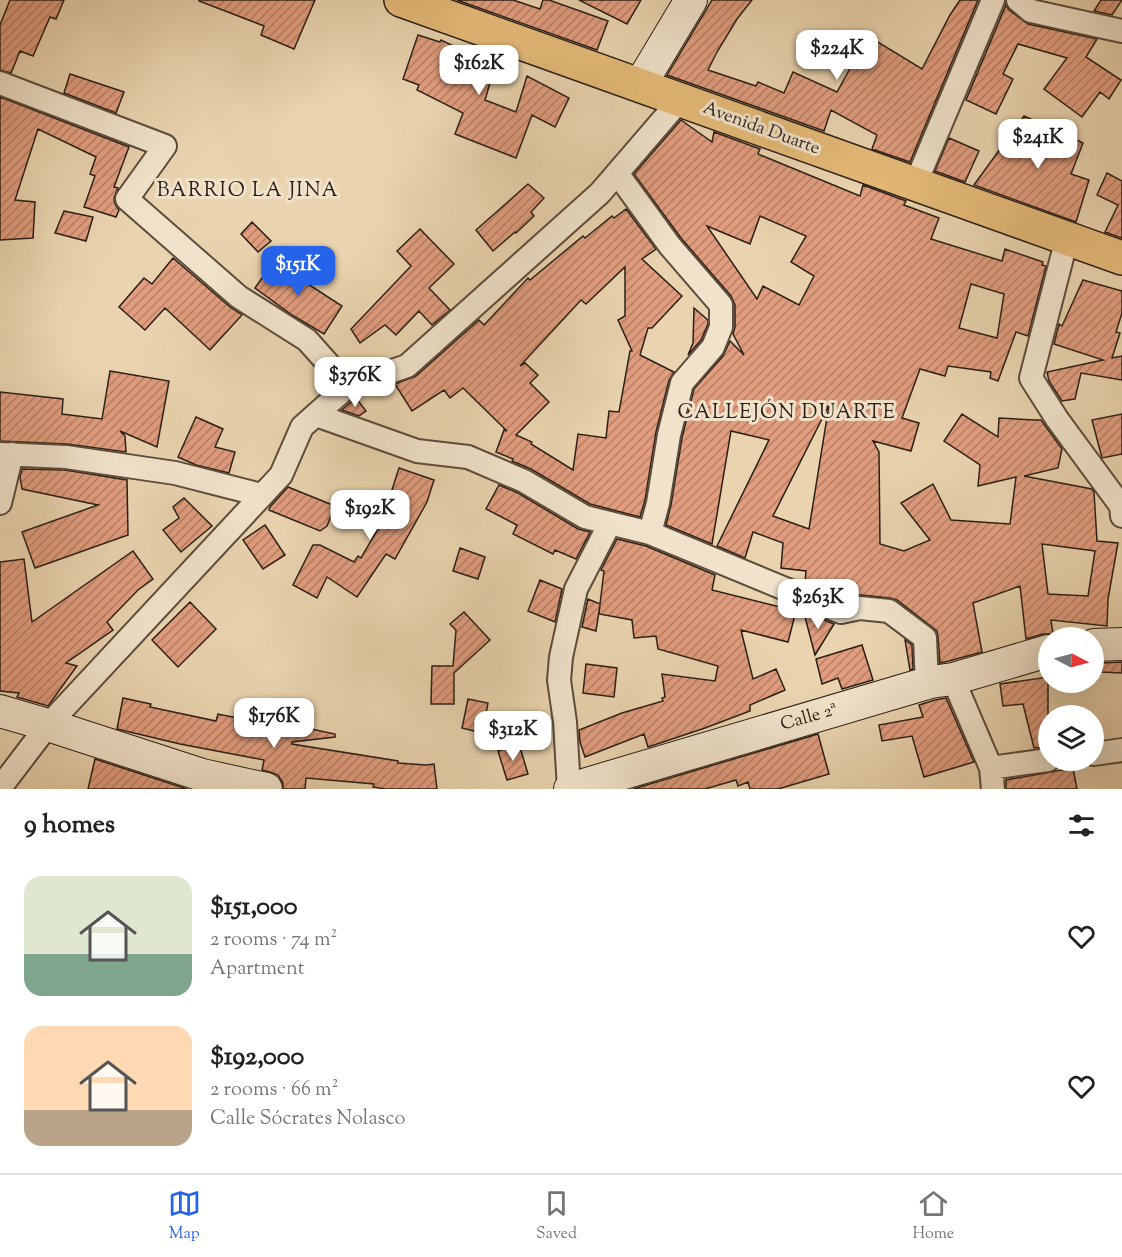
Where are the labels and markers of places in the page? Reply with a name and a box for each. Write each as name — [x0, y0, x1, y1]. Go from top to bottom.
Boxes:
pin: $224K — [795, 30, 879, 81]
pin: $162K — [437, 45, 521, 96]
pin: $241K — [996, 119, 1080, 170]
pin: $151K — [256, 246, 340, 297]
pin: $376K — [313, 357, 397, 408]
pin: $192K — [328, 490, 412, 541]
pin: $263K — [776, 579, 860, 630]
pin: $176K — [232, 698, 316, 749]
pin: $312K — [471, 711, 555, 762]

